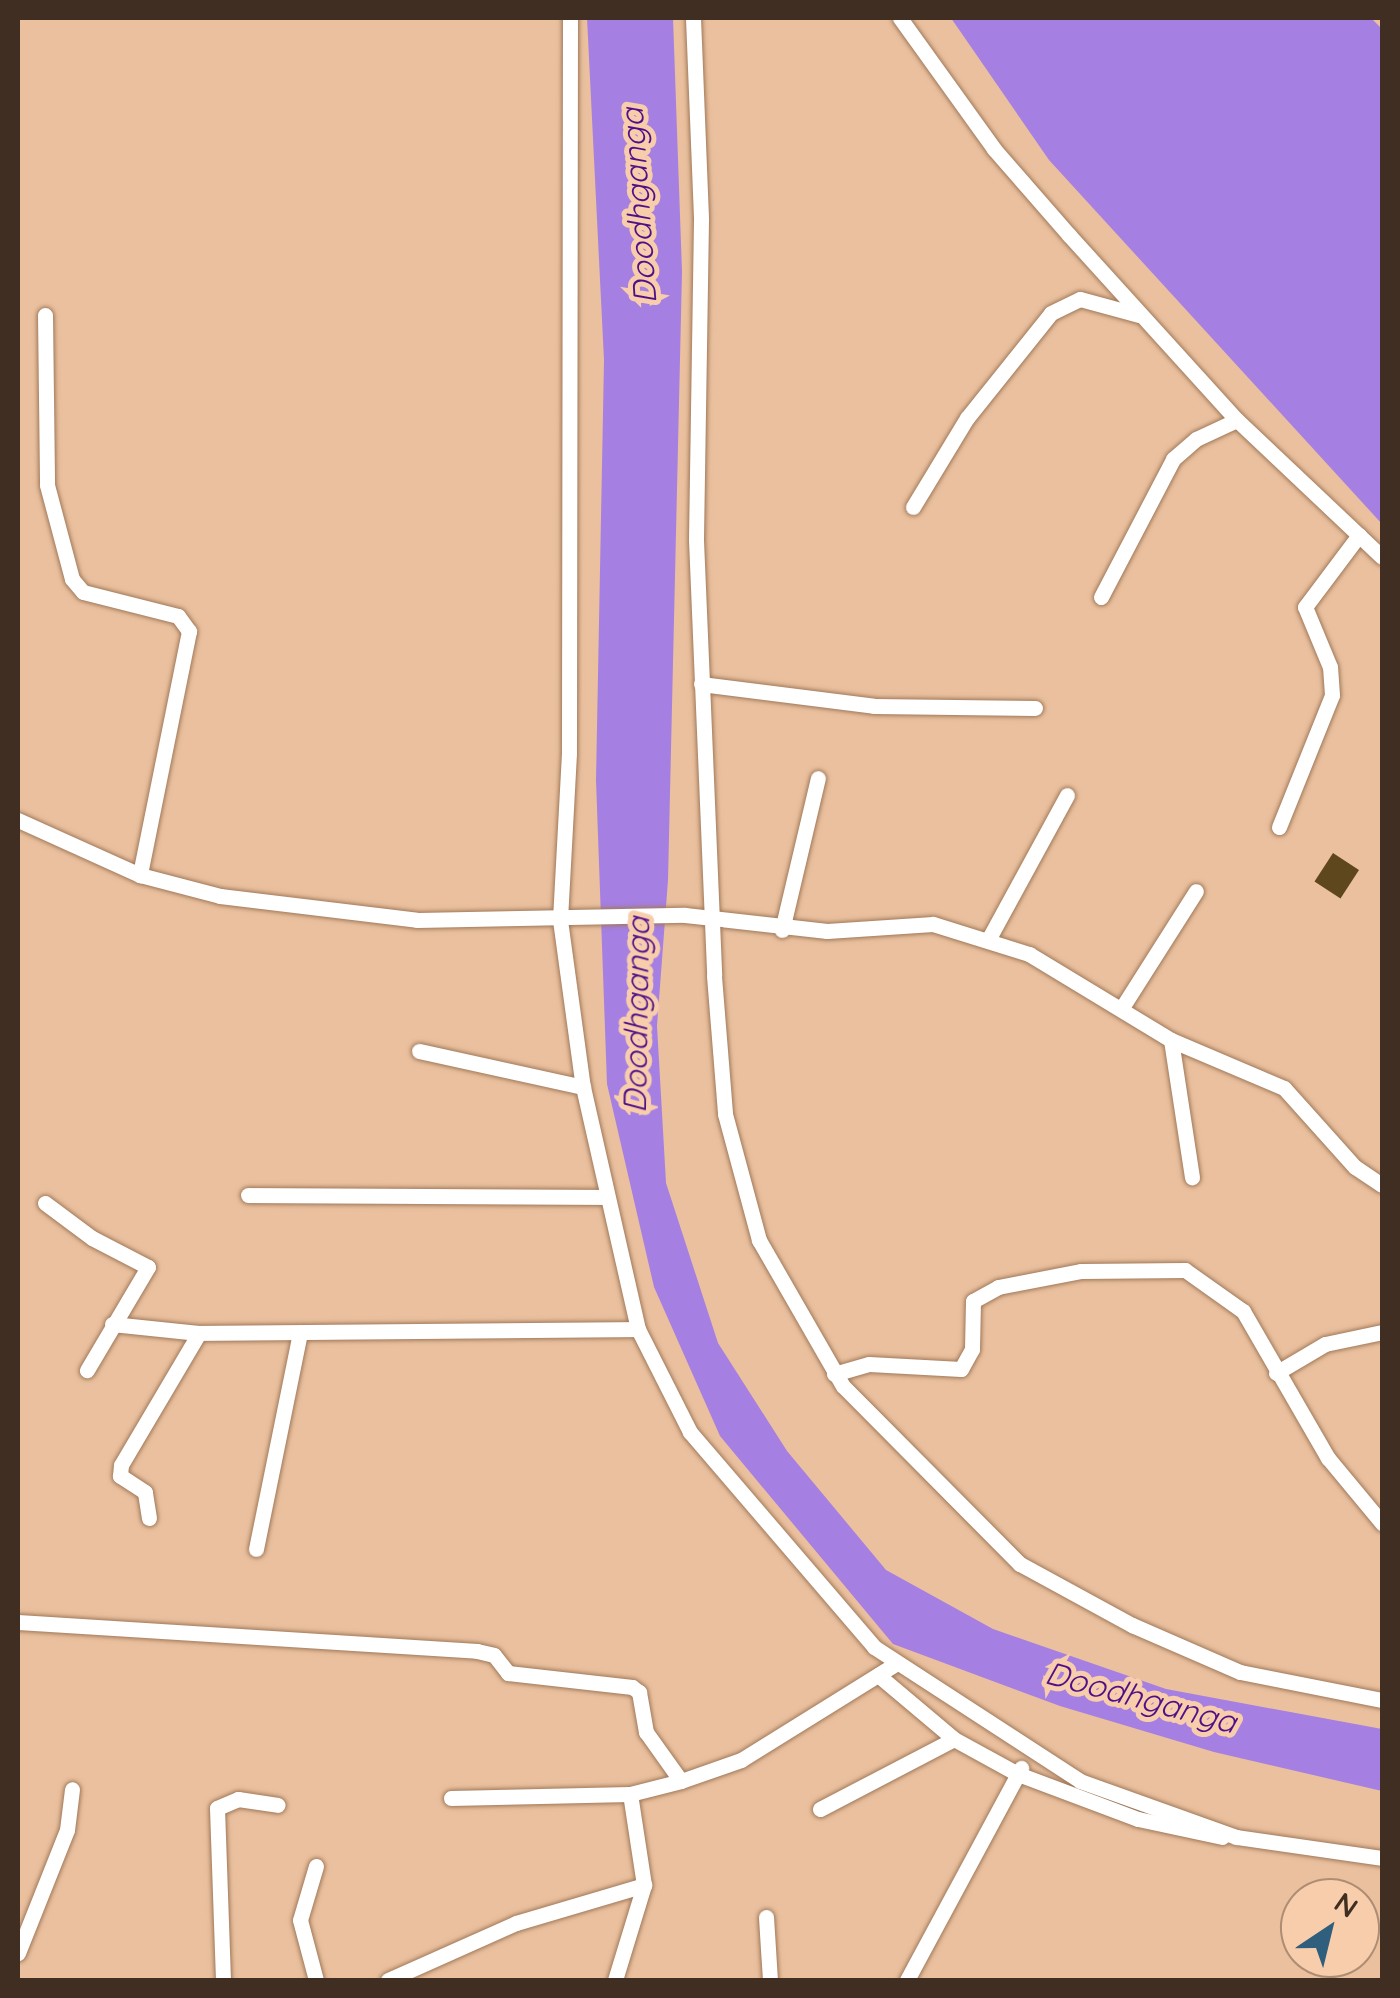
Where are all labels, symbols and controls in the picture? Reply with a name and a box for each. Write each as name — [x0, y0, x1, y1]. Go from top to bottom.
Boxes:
water label: Doodhganga — [612, 107, 664, 305]
water label: Doodhganga — [615, 916, 657, 1114]
water label: Doodhganga — [1041, 1653, 1241, 1741]
north arrow — [1280, 1878, 1380, 1978]
text: N — [1328, 1884, 1365, 1925]

